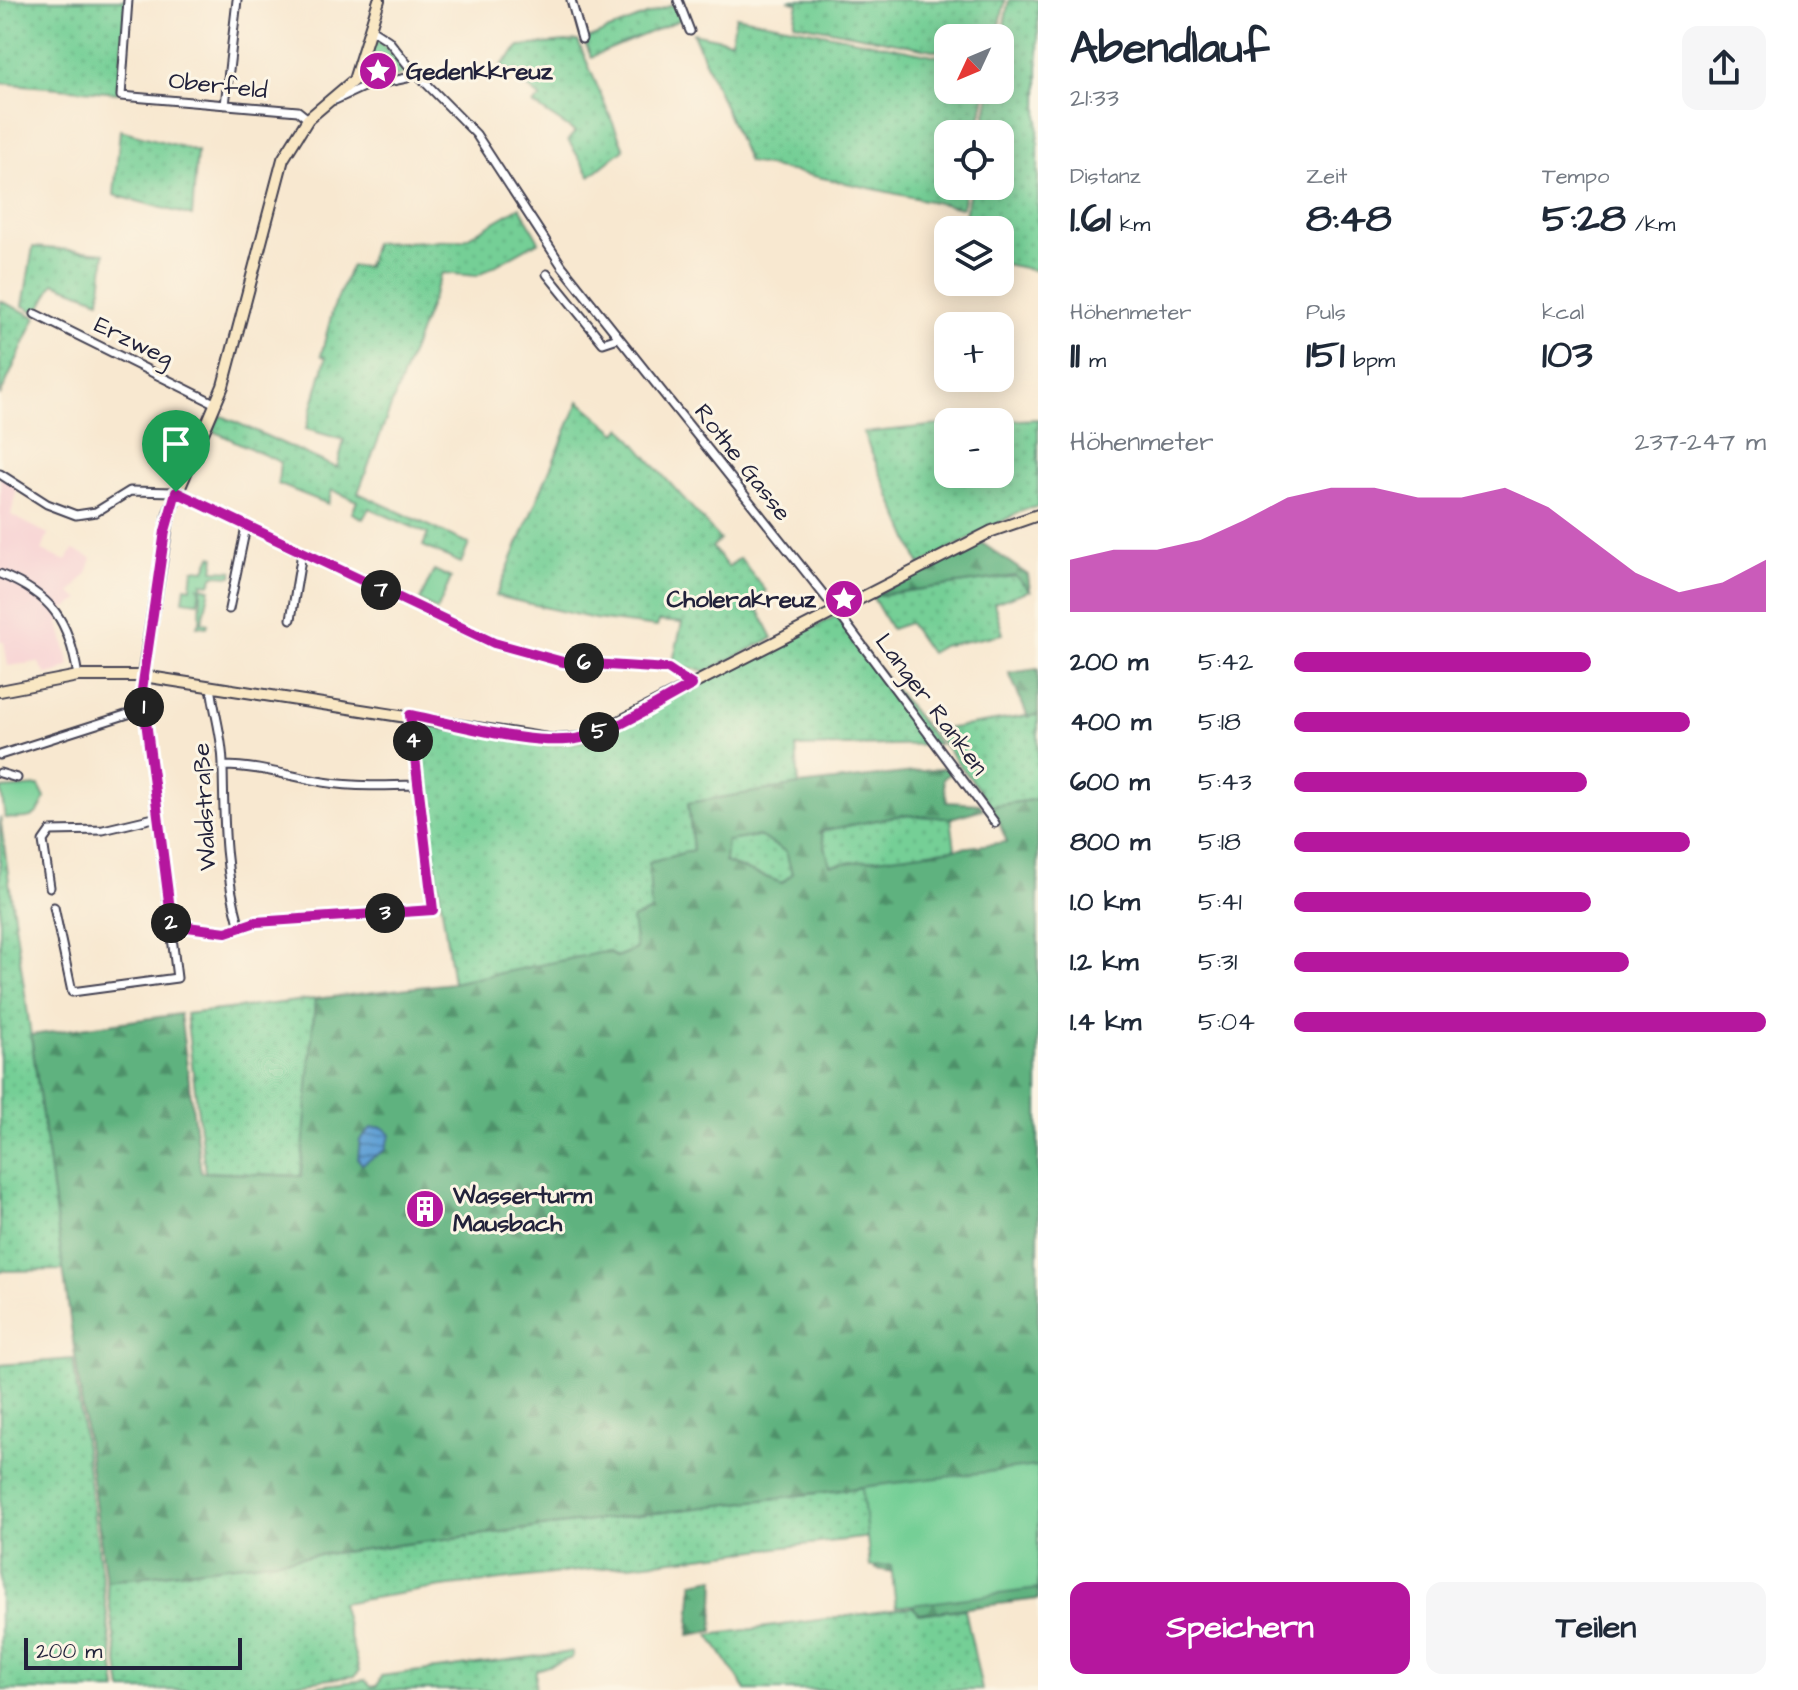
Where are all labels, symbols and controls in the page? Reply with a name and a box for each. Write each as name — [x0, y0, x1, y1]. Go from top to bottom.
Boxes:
text: Abendlauf — [1070, 19, 1269, 80]
north arrow — [934, 24, 1014, 104]
map controls — [934, 24, 1014, 488]
button: share — [1682, 26, 1766, 110]
place icon: Gedenkkreuz — [357, 50, 399, 92]
place label: Gedenkkreuz — [406, 55, 554, 89]
street label: Oberfeld — [167, 64, 269, 108]
text: 21:33 — [1070, 80, 1119, 116]
button: locate — [934, 120, 1014, 200]
text: Distanz — [1070, 161, 1141, 192]
text: Zeit — [1306, 161, 1347, 192]
text: Tempo — [1542, 161, 1609, 192]
text: 1.61 — [1070, 192, 1111, 247]
text: 8:48 — [1306, 192, 1392, 247]
text: 5:28 — [1542, 192, 1626, 247]
text: km — [1111, 209, 1150, 240]
text: /km — [1626, 209, 1675, 240]
button: layers — [934, 216, 1014, 296]
text: Höhenmeter — [1070, 297, 1191, 328]
text: Puls — [1306, 297, 1346, 328]
text: kcal — [1542, 297, 1584, 328]
street label: Erzweg — [88, 308, 179, 377]
button: + — [934, 312, 1014, 392]
text: 11 — [1070, 328, 1080, 383]
text: 151 — [1306, 328, 1345, 383]
text: 103 — [1542, 328, 1593, 383]
text: m — [1080, 345, 1106, 376]
text: bpm — [1345, 345, 1395, 376]
street label: Rothe Gasse — [686, 397, 799, 529]
button: − — [934, 408, 1014, 488]
pin — [142, 410, 210, 492]
icon: arrive — [154, 422, 198, 466]
text: Höhenmeter — [1070, 424, 1214, 460]
text: 237–247 m — [1635, 424, 1766, 460]
pin: 7 — [361, 570, 401, 610]
text: 7 — [374, 574, 388, 605]
place icon: Cholerakreuz — [823, 578, 865, 620]
place label: Cholerakreuz — [666, 583, 817, 617]
street label: Langer Ranken — [866, 626, 996, 783]
pin: 6 — [564, 643, 604, 683]
text: 200 m — [1070, 644, 1148, 680]
text: 5:42 — [1198, 644, 1253, 680]
text: 6 — [577, 647, 591, 678]
pin: 1 — [124, 687, 164, 727]
text: 1 — [143, 691, 145, 722]
text: 400 m — [1070, 704, 1151, 740]
text: 5:18 — [1198, 704, 1241, 740]
pin: 5 — [579, 712, 619, 752]
text: 5 — [591, 716, 607, 747]
pin: 4 — [393, 721, 433, 761]
text: 4 — [406, 725, 420, 756]
street label: Waldstraße — [185, 742, 225, 872]
text: 600 m — [1070, 764, 1150, 800]
text: 5:43 — [1198, 764, 1252, 800]
text: 800 m — [1070, 824, 1150, 860]
text: 5:18 — [1198, 824, 1241, 860]
text: 1.0 km — [1070, 884, 1140, 920]
text: 5:41 — [1198, 884, 1242, 920]
pin: 3 — [365, 893, 405, 933]
text: 3 — [379, 897, 391, 928]
pin: 2 — [151, 903, 191, 943]
text: 2 — [165, 907, 177, 938]
text: 1.2 km — [1070, 944, 1138, 980]
text: 5:31 — [1198, 944, 1237, 980]
text: 1.4 km — [1070, 1004, 1141, 1040]
text: 5:04 — [1198, 1004, 1255, 1040]
place label: Wasserturm Mausbach — [452, 1179, 592, 1241]
building icon: Wasserturm Mausbach — [404, 1188, 446, 1230]
button: Speichern — [1070, 1582, 1410, 1674]
button: Teilen — [1426, 1582, 1766, 1674]
scale bar — [24, 1634, 242, 1670]
text: 200 m — [36, 1636, 102, 1667]

